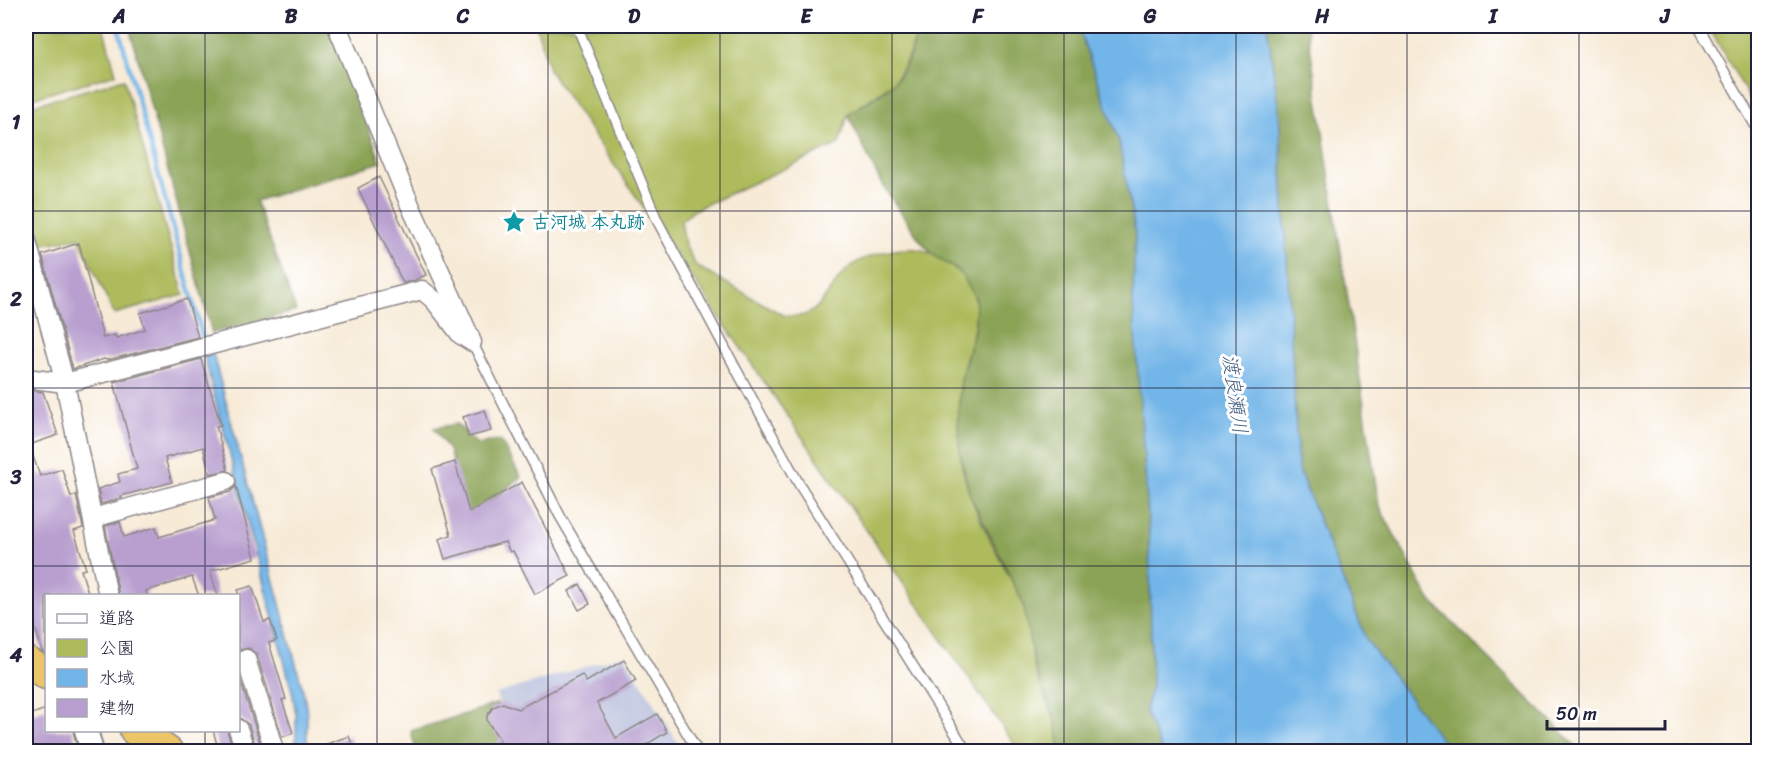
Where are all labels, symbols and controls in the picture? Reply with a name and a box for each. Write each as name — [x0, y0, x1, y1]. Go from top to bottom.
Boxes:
text: A — [111, 0, 126, 34]
text: B — [285, 0, 298, 34]
text: C — [456, 0, 470, 34]
text: D — [628, 0, 641, 34]
text: E — [800, 0, 813, 34]
text: F — [972, 0, 985, 34]
text: G — [1143, 0, 1157, 34]
text: H — [1314, 0, 1330, 34]
text: I — [1488, 0, 1499, 34]
text: J — [1659, 0, 1671, 34]
text: 1 — [12, 105, 21, 140]
place label: 古河城 本丸跡 — [532, 206, 645, 238]
place icon: 古河城 本丸跡 — [501, 209, 527, 235]
text: 2 — [9, 282, 22, 317]
water label: 渡良瀬川 — [1212, 352, 1258, 436]
text: 3 — [10, 460, 22, 495]
legend — [45, 594, 240, 732]
text: 道路 — [99, 602, 135, 634]
text: 公園 — [99, 632, 135, 664]
text: 4 — [9, 638, 23, 673]
text: 水域 — [99, 662, 135, 694]
text: 建物 — [99, 692, 135, 724]
scale bar — [1547, 693, 1666, 731]
text: 50 m — [1556, 698, 1597, 730]

